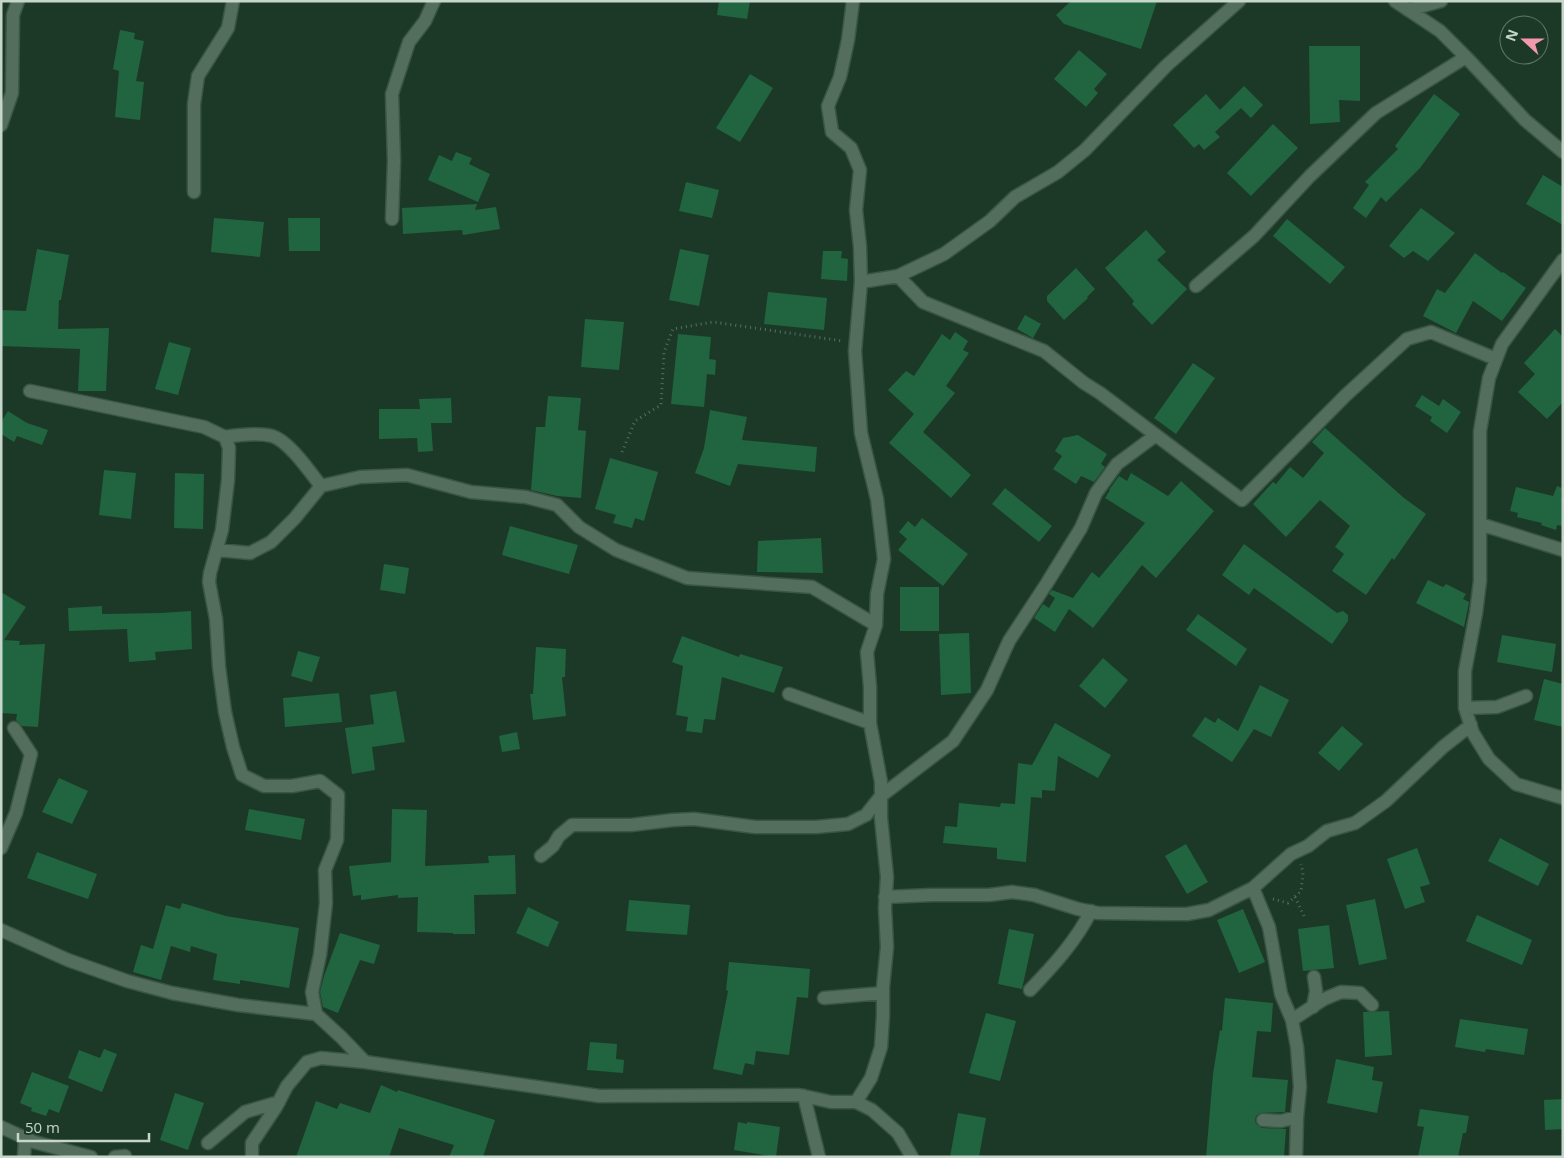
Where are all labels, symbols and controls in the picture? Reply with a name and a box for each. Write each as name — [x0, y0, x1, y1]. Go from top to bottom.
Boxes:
north arrow — [1499, 15, 1549, 65]
text: N — [1500, 26, 1522, 44]
scale bar — [18, 1110, 149, 1142]
text: 50 m — [25, 1117, 60, 1137]

